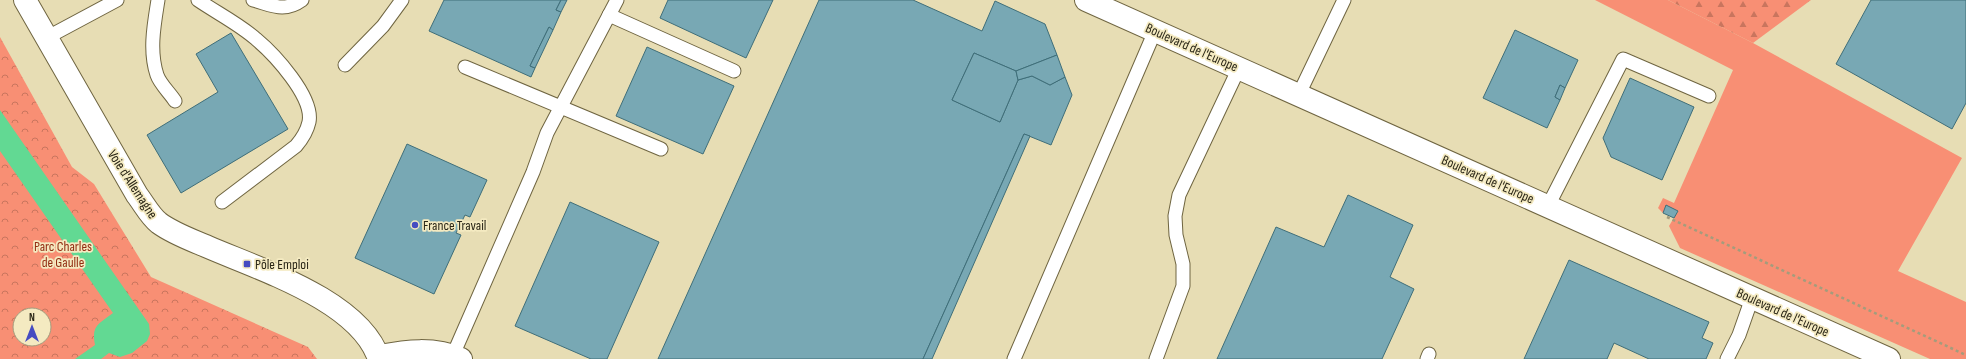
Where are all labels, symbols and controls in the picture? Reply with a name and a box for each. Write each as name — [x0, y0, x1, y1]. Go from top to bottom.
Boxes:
street label: Boulevard de l'Europe — [1143, 19, 1241, 75]
street label: Voie d'Allemagne — [104, 147, 161, 222]
street label: Boulevard de l'Europe — [1439, 151, 1537, 207]
place label: France Travail — [423, 217, 486, 234]
marker: France Travail — [410, 220, 420, 230]
park label: Parc Charles de Gaulle — [34, 238, 92, 271]
place label: Pôle Emploi — [255, 256, 309, 273]
marker: Pôle Emploi — [242, 259, 252, 269]
street label: Boulevard de l'Europe — [1734, 284, 1832, 340]
north arrow — [12, 307, 52, 347]
text: N — [29, 311, 35, 324]

